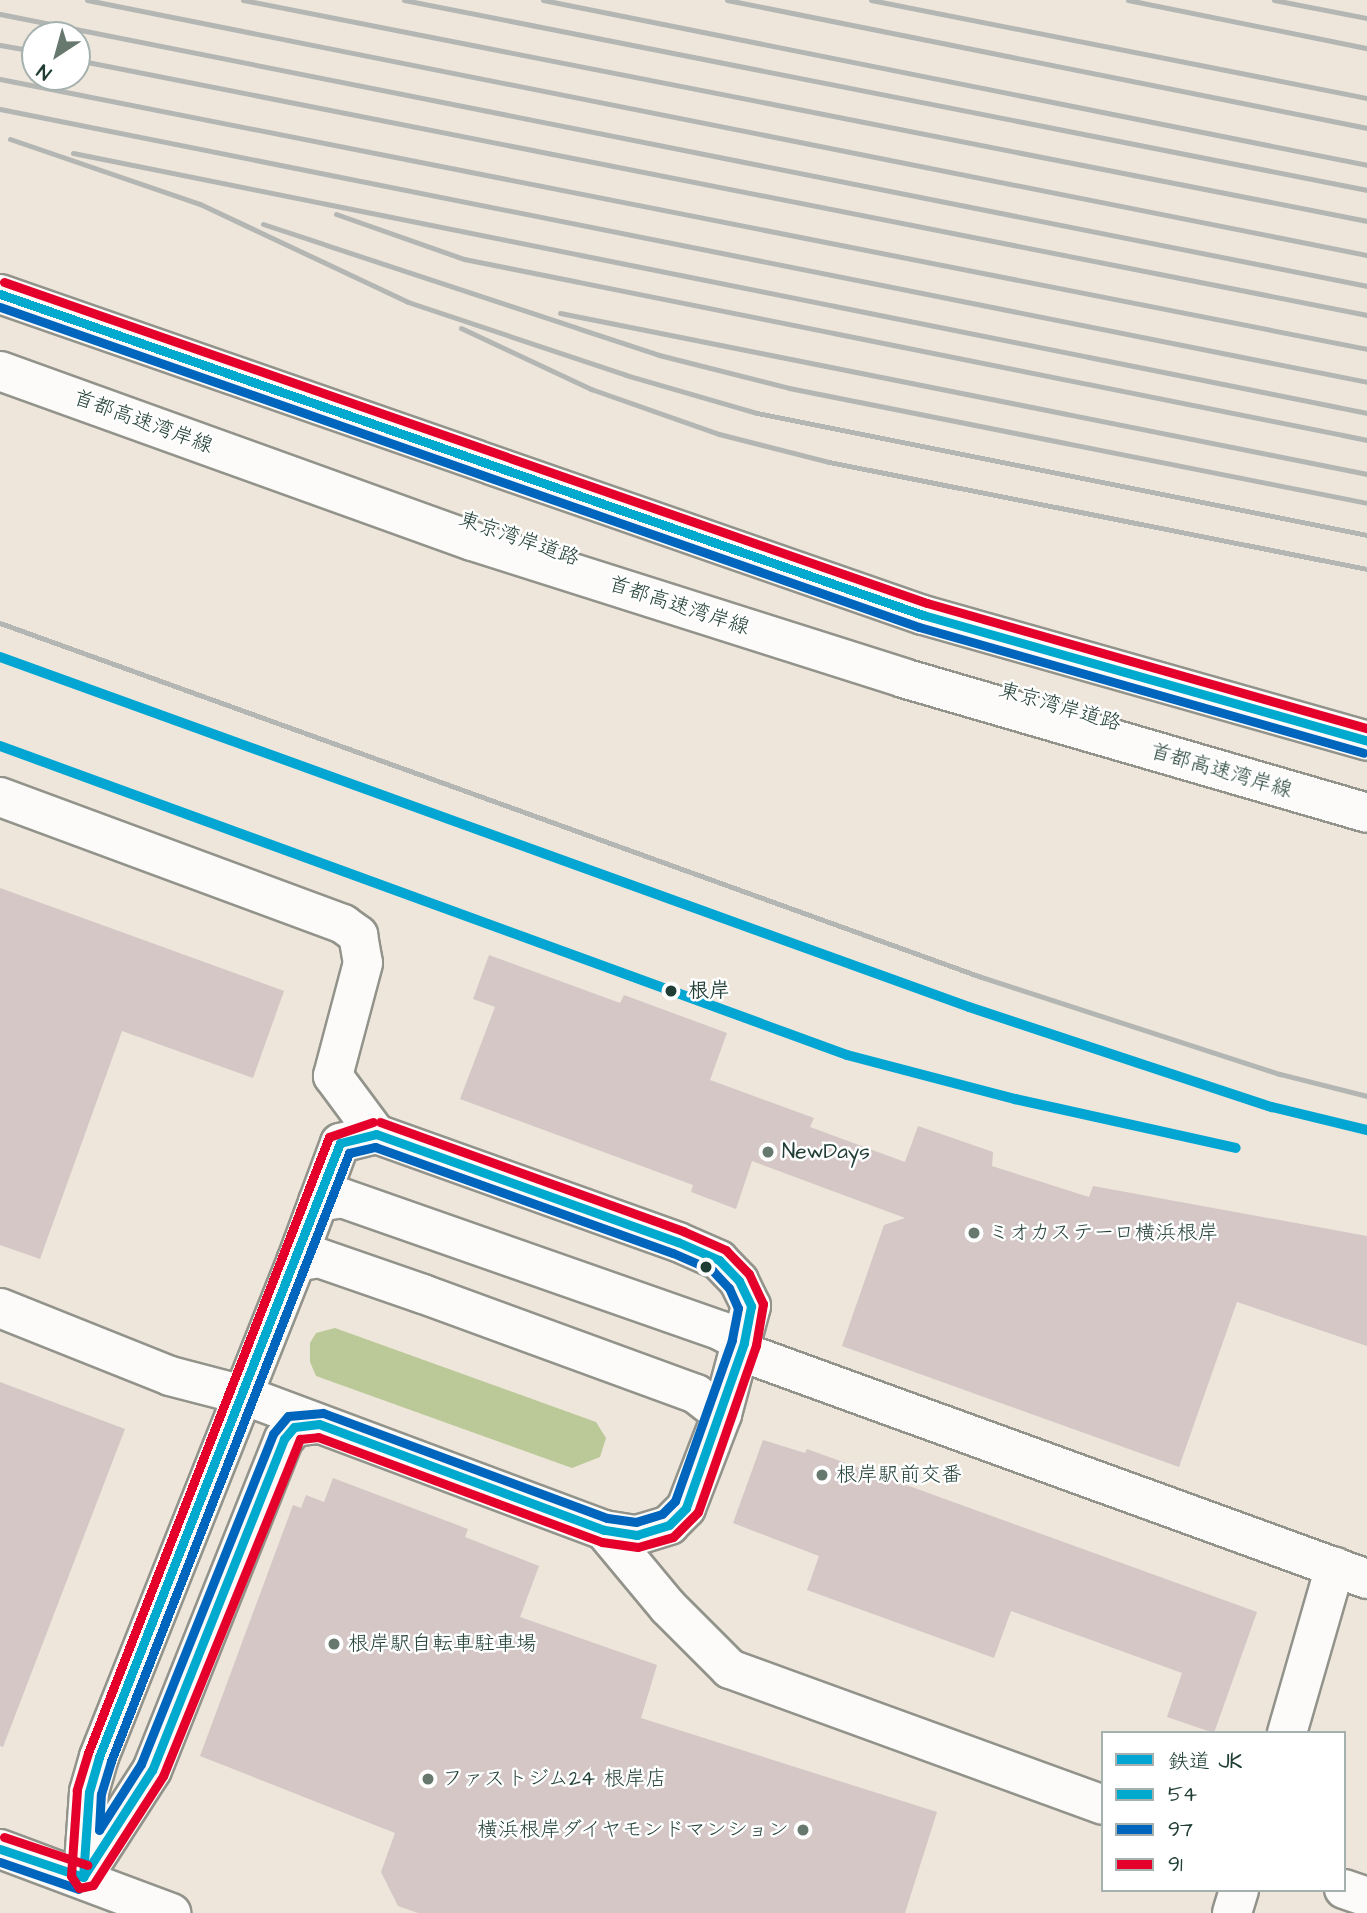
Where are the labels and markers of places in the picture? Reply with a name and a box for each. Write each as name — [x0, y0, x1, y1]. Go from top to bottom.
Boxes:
place label: 根岸 — [688, 978, 730, 1004]
marker: 根岸 — [660, 980, 682, 1002]
place label: NewDays — [782, 1139, 870, 1165]
marker: NewDays — [760, 1144, 776, 1160]
place label: ミオカステーロ横浜根岸 — [988, 1220, 1219, 1246]
marker: ミオカステーロ横浜根岸 — [966, 1225, 982, 1241]
unlabelled marker — [699, 1260, 713, 1274]
place label: 根岸駅前交番 — [836, 1462, 962, 1488]
marker: 根岸駅前交番 — [814, 1467, 830, 1483]
place label: 根岸駅自転車駐車場 — [348, 1631, 537, 1657]
marker: 根岸駅自転車駐車場 — [326, 1636, 342, 1652]
place label: ファストジム24 根岸店 — [442, 1766, 666, 1792]
marker: ファストジム24 根岸店 — [420, 1771, 436, 1787]
place label: 横浜根岸ダイヤモンドマンション — [474, 1817, 789, 1843]
marker: 横浜根岸ダイヤモンドマンション — [795, 1822, 811, 1838]

